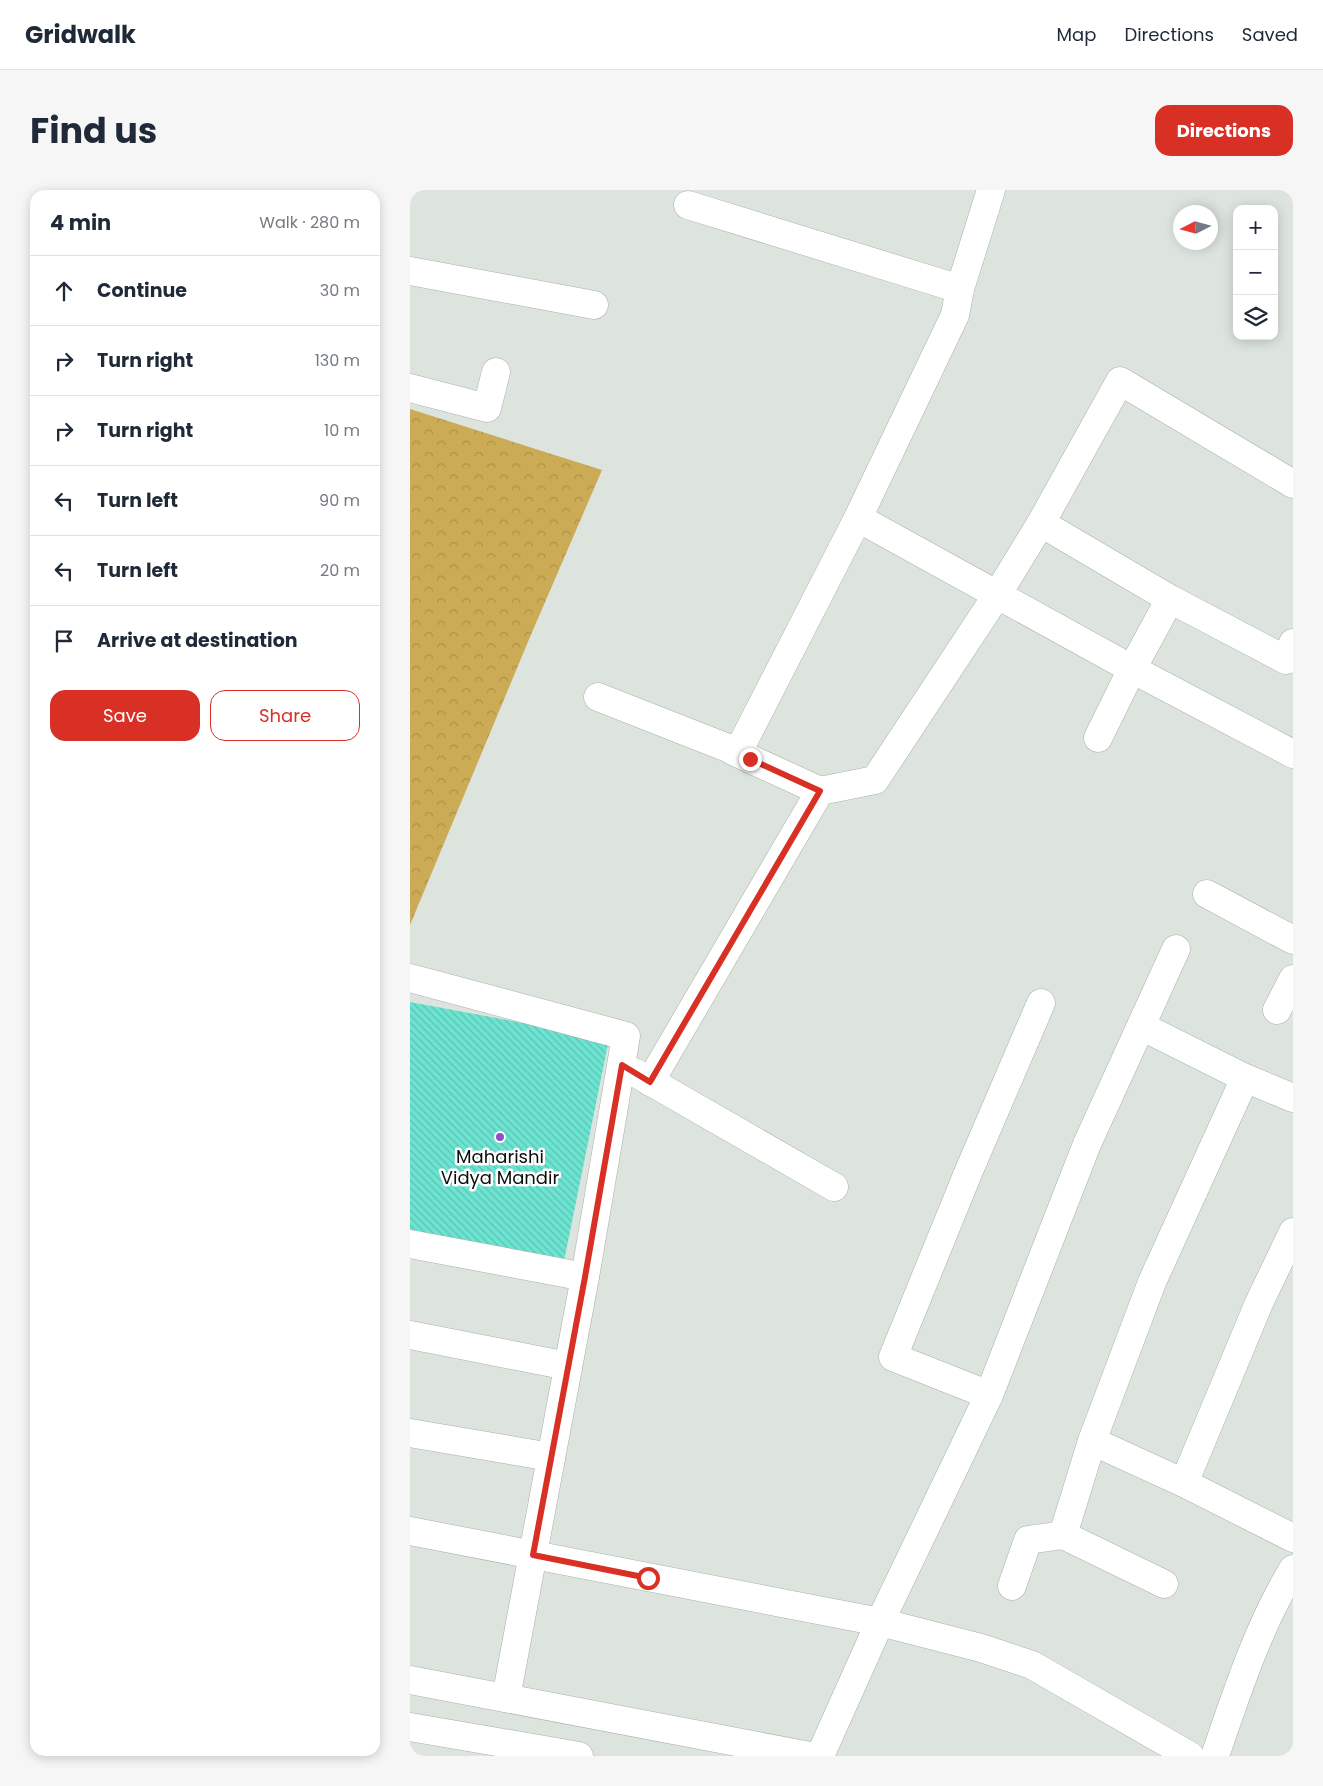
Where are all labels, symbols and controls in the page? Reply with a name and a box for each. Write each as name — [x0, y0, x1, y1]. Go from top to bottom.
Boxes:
text: Gridwalk — [25, 18, 136, 51]
text: Map — [1057, 22, 1096, 47]
text: Directions — [1124, 22, 1214, 47]
text: Saved — [1242, 22, 1298, 47]
button: Directions — [1155, 105, 1293, 156]
text: Find us — [30, 106, 157, 155]
north arrow — [1173, 205, 1218, 250]
map controls — [1233, 205, 1278, 340]
button: + — [1233, 205, 1278, 250]
text: 4 min — [50, 208, 111, 237]
text: Walk · 280 m — [259, 211, 360, 234]
button: − — [1233, 250, 1278, 295]
icon: ahead — [50, 277, 78, 305]
text: Continue — [97, 277, 187, 304]
text: 30 m — [320, 279, 360, 302]
button: layers — [1233, 295, 1278, 340]
icon: right — [50, 347, 78, 375]
text: Turn right — [97, 347, 193, 374]
text: 130 m — [315, 349, 360, 372]
icon: right — [50, 417, 78, 445]
text: Turn right — [97, 417, 193, 444]
text: 10 m — [324, 419, 360, 442]
icon: left — [50, 487, 78, 515]
text: Turn left — [97, 487, 178, 514]
text: 90 m — [319, 489, 360, 512]
icon: left — [50, 557, 78, 585]
text: Turn left — [97, 557, 178, 584]
text: 20 m — [320, 559, 360, 582]
icon: arrive — [50, 627, 78, 655]
text: Arrive at destination — [97, 627, 298, 654]
button: Save — [50, 690, 200, 741]
button: Share — [210, 690, 360, 741]
route end — [739, 748, 762, 771]
marker: Maharishi Vidya Mandir — [494, 1131, 506, 1143]
place label: Maharishi Vidya Mandir — [441, 1144, 559, 1190]
route start — [637, 1567, 660, 1590]

